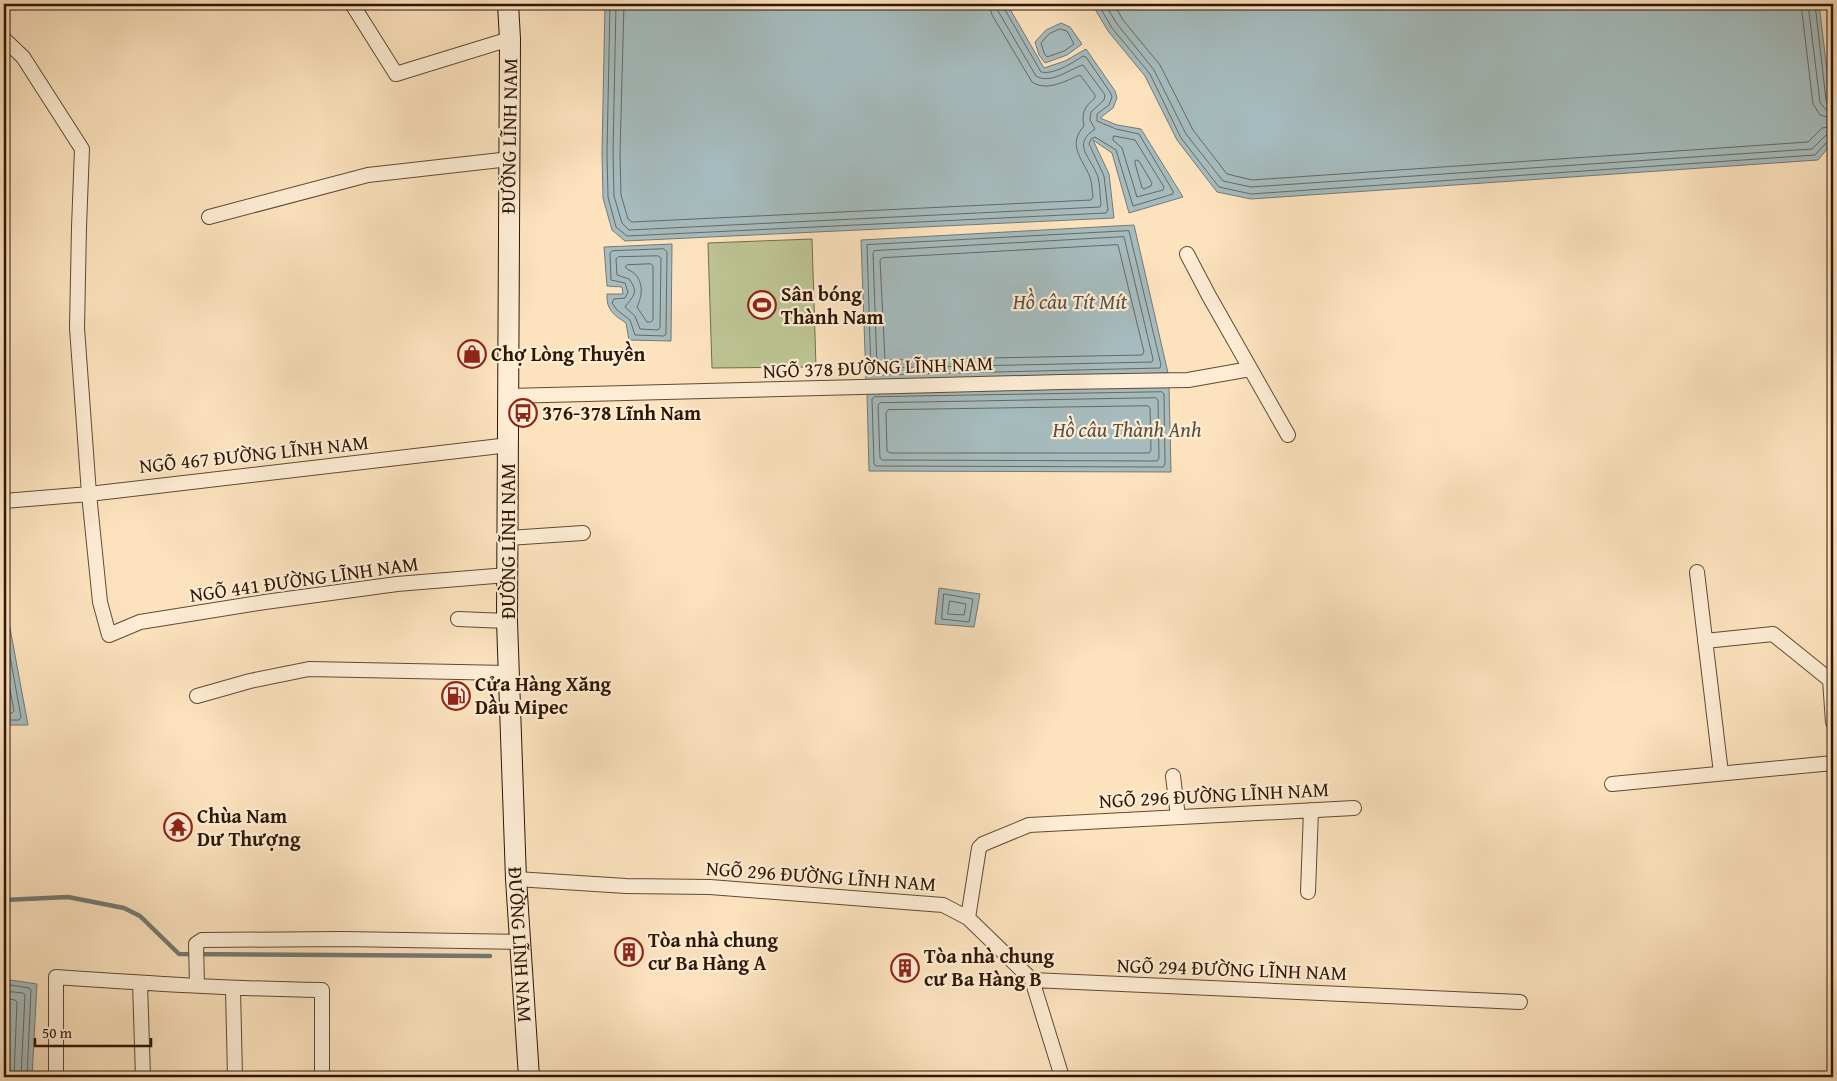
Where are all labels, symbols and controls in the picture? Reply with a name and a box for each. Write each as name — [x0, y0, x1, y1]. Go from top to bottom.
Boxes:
street label: ĐƯỜNG LĨNH NAM — [493, 58, 524, 214]
place label: Sân bóng Thành Nam — [781, 279, 884, 331]
water label: Hồ câu Tít Mít — [1012, 286, 1128, 317]
sports icon: Sân bóng Thành Nam — [747, 290, 777, 320]
shop icon: Chợ Lòng Thuyền — [457, 339, 487, 369]
place label: Chợ Lòng Thuyền — [491, 339, 646, 368]
street label: NGÕ 378 ĐƯỜNG LĨNH NAM — [762, 348, 994, 385]
bus stop icon: 376-378 Lĩnh Nam — [508, 398, 538, 428]
place label: 376-378 Lĩnh Nam — [542, 398, 701, 427]
water label: Hồ câu Thành Anh — [1051, 414, 1202, 445]
street label: NGÕ 467 ĐƯỜNG LĨNH NAM — [138, 427, 370, 480]
street label: ĐƯỜNG LĨNH NAM — [493, 463, 522, 619]
street label: NGÕ 441 ĐƯỜNG LĨNH NAM — [188, 548, 420, 609]
place label: Cửa Hàng Xăng Dầu Mipec — [475, 669, 612, 721]
fuel station icon: Cửa Hàng Xăng Dầu Mipec — [441, 681, 471, 711]
street label: NGÕ 296 ĐƯỜNG LĨNH NAM — [1098, 774, 1330, 815]
place label: Chùa Nam Dư Thượng — [197, 801, 301, 853]
temple icon: Chùa Nam Dư Thượng — [163, 812, 193, 842]
street label: NGÕ 296 ĐƯỜNG LĨNH NAM — [705, 853, 937, 898]
street label: ĐƯỜNG LĨNH NAM — [502, 866, 540, 1023]
place label: Tòa nhà chung cư Ba Hàng A — [648, 925, 778, 977]
building icon: Tòa nhà chung cư Ba Hàng A — [614, 937, 644, 967]
place label: Tòa nhà chung cư Ba Hàng B — [924, 941, 1054, 993]
street label: NGÕ 294 ĐƯỜNG LĨNH NAM — [1116, 950, 1348, 987]
building icon: Tòa nhà chung cư Ba Hàng B — [890, 953, 920, 983]
scale bar — [35, 1016, 151, 1048]
text: 50 m — [42, 1022, 73, 1043]

